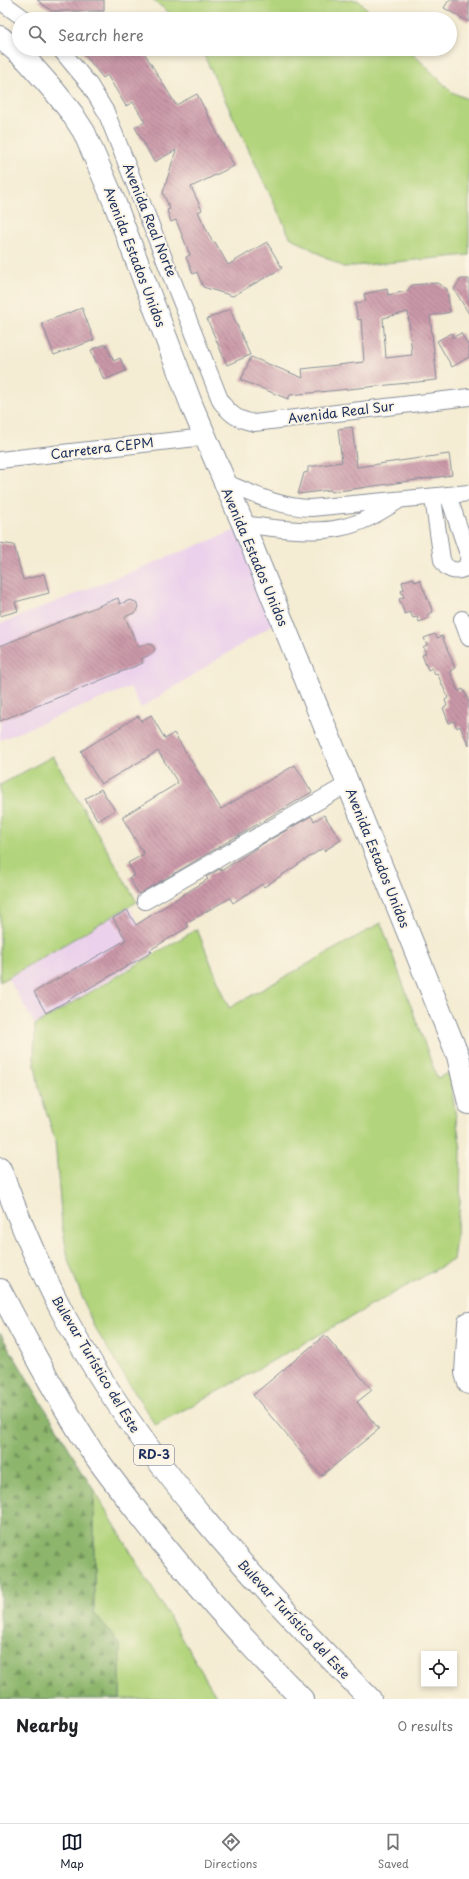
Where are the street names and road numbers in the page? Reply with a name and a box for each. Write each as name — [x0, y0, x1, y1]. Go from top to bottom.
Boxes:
street label: Avenida Real Norte — [119, 160, 182, 279]
street label: Avenida Estados Unidos — [100, 184, 171, 330]
street label: Avenida Real Sur — [287, 395, 396, 427]
street label: Carretera CEPM — [49, 432, 155, 463]
street label: Avenida Estados Unidos — [218, 485, 293, 629]
street label: Avenida Estados Unidos — [342, 785, 415, 931]
street label: Bulevar Turístico del Este — [48, 1291, 145, 1436]
road number: RD-3 — [134, 1445, 174, 1465]
street label: Bulevar Turístico del Este — [234, 1555, 355, 1683]

